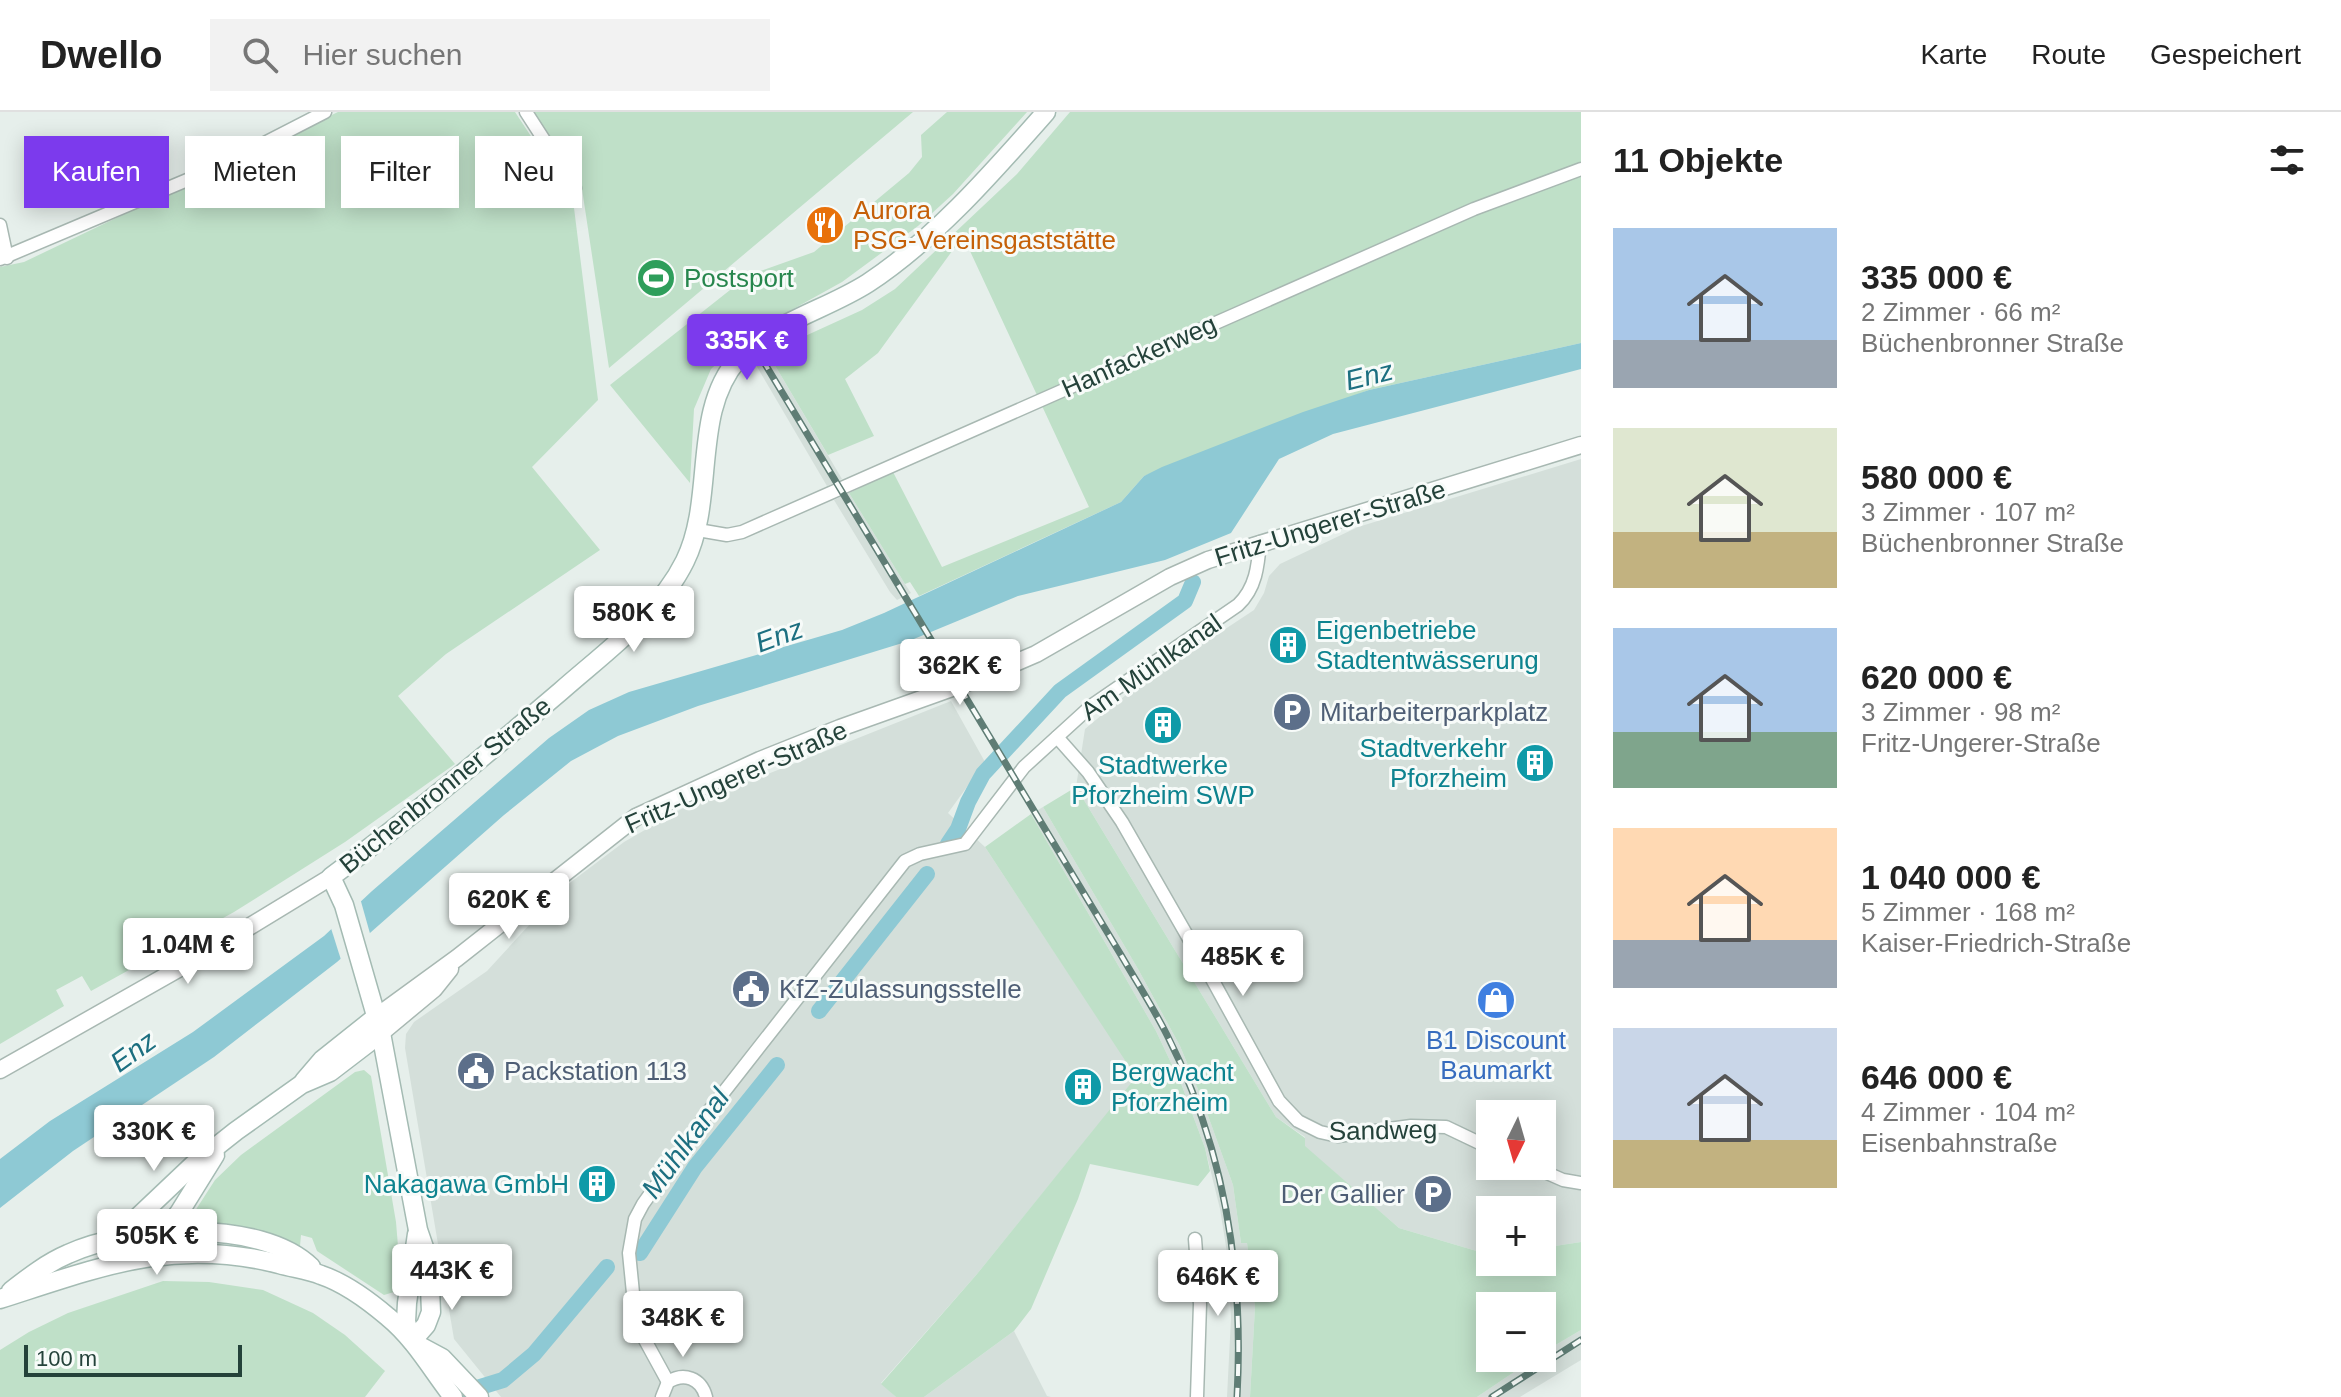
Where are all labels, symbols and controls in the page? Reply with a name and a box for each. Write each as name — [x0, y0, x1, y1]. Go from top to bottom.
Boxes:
search box — [210, 19, 770, 91]
icon: search — [238, 33, 282, 77]
text: Dwello — [40, 34, 162, 76]
text: Hier suchen — [302, 38, 463, 71]
text: Karte — [1920, 39, 1987, 70]
text: Route — [2031, 39, 2106, 70]
text: Gespeichert — [2150, 39, 2301, 70]
chip: Kaufen — [24, 136, 169, 208]
chip: Mieten — [185, 136, 325, 208]
chip: Filter — [341, 136, 459, 208]
chip: Neu — [475, 136, 582, 208]
icon: filters — [2265, 138, 2309, 182]
text: 11 Objekte — [1613, 141, 1783, 179]
place label: Aurora PSG-Vereinsgaststätte — [853, 195, 1116, 255]
restaurant icon: Aurora PSG-Vereinsgaststätte — [804, 204, 846, 246]
sports icon: Postsport — [635, 257, 677, 299]
text: 335 000 € — [1861, 258, 2012, 296]
icon: home — [1677, 260, 1773, 356]
place label: Postsport — [684, 263, 795, 293]
text: 2 Zimmer · 66 m² — [1861, 297, 2060, 327]
street label: Hanfackerweg — [1057, 308, 1221, 404]
pin: 335K € — [682, 314, 812, 382]
text: 335K € — [705, 325, 789, 355]
text: Büchenbronner Straße — [1861, 328, 2124, 358]
water label: Enz — [1342, 355, 1396, 396]
text: 580 000 € — [1861, 458, 2012, 496]
icon: home — [1677, 460, 1773, 556]
street label: Fritz-Ungerer-Straße — [1211, 474, 1449, 572]
text: 3 Zimmer · 107 m² — [1861, 497, 2075, 527]
text: Büchenbronner Straße — [1861, 528, 2124, 558]
pin: 580K € — [569, 586, 699, 654]
text: 580K € — [592, 597, 676, 627]
street label: Am Mühlkanal — [1075, 607, 1227, 727]
water label: Enz — [751, 613, 807, 658]
place label: Eigenbetriebe Stadtentwässerung — [1316, 615, 1539, 675]
building icon: Eigenbetriebe Stadtentwässerung — [1267, 624, 1309, 666]
pin: 362K € — [895, 639, 1025, 707]
text: 362K € — [918, 650, 1002, 680]
text: 620 000 € — [1861, 658, 2012, 696]
icon: home — [1677, 660, 1773, 756]
street label: Büchenbronner Straße — [333, 691, 557, 879]
parking icon: Mitarbeiterparkplatz — [1271, 691, 1313, 733]
place label: Mitarbeiterparkplatz — [1320, 697, 1548, 727]
text: 3 Zimmer · 98 m² — [1861, 697, 2060, 727]
building icon: Stadtwerke Pforzheim SWP — [1142, 704, 1184, 746]
street label: Fritz-Ungerer-Straße — [620, 715, 852, 839]
text: Fritz-Ungerer-Straße — [1861, 728, 2101, 758]
place label: Stadtverkehr Pforzheim — [1360, 733, 1507, 793]
building icon: Stadtverkehr Pforzheim — [1514, 742, 1556, 784]
place label: Stadtwerke Pforzheim SWP — [1071, 750, 1255, 810]
text: 1 040 000 € — [1861, 858, 2041, 896]
icon: home — [1677, 860, 1773, 956]
pin: 620K € — [444, 873, 574, 941]
text: 620K € — [467, 884, 551, 914]
text: 5 Zimmer · 168 m² — [1861, 897, 2075, 927]
pin: 1.04M € — [114, 918, 262, 986]
text: Kaiser-Friedrich-Straße — [1861, 928, 2131, 958]
text: 1.04M € — [141, 929, 235, 959]
pin: 485K € — [1178, 930, 1308, 998]
text: 485K € — [1201, 941, 1285, 971]
public building icon: KfZ-Zulassungsstelle — [730, 968, 772, 1010]
place label: KfZ-Zulassungsstelle — [779, 974, 1022, 1004]
shop icon: B1 Discount Baumarkt — [1475, 979, 1517, 1021]
water label: Enz — [105, 1025, 162, 1078]
place label: B1 Discount Baumarkt — [1426, 1025, 1567, 1085]
public building icon: Packstation 113 — [455, 1050, 497, 1092]
place label: Packstation 113 — [504, 1056, 687, 1086]
place label: Bergwacht Pforzheim — [1111, 1057, 1235, 1117]
text: 646 000 € — [1861, 1058, 2012, 1096]
icon: home — [1677, 1060, 1773, 1156]
building icon: Bergwacht Pforzheim — [1062, 1066, 1104, 1108]
water label: Mühlkanal — [635, 1082, 736, 1204]
text: 4 Zimmer · 104 m² — [1861, 1097, 2075, 1127]
north arrow — [1476, 1100, 1556, 1180]
map controls — [1476, 1100, 1556, 1372]
pin: 330K € — [89, 1105, 219, 1173]
street label: Sandweg — [1329, 1114, 1437, 1146]
text: 330K € — [112, 1116, 196, 1146]
text: Eisenbahnstraße — [1861, 1128, 2058, 1158]
building icon: Nakagawa GmbH — [576, 1163, 618, 1205]
place label: Nakagawa GmbH — [364, 1169, 569, 1199]
parking icon: Der Gallier — [1412, 1173, 1454, 1215]
place label: Der Gallier — [1281, 1179, 1405, 1209]
button: + — [1476, 1196, 1556, 1276]
pin: 505K € — [92, 1209, 222, 1277]
text: 505K € — [115, 1220, 199, 1250]
pin: 443K € — [387, 1244, 517, 1312]
pin: 646K € — [1153, 1250, 1283, 1318]
text: 443K € — [410, 1255, 494, 1285]
text: 646K € — [1176, 1261, 1260, 1291]
pin: 348K € — [618, 1291, 748, 1359]
button: − — [1476, 1292, 1556, 1372]
text: 348K € — [641, 1302, 725, 1332]
scale bar — [24, 1341, 242, 1377]
text: 100 m — [36, 1346, 97, 1371]

